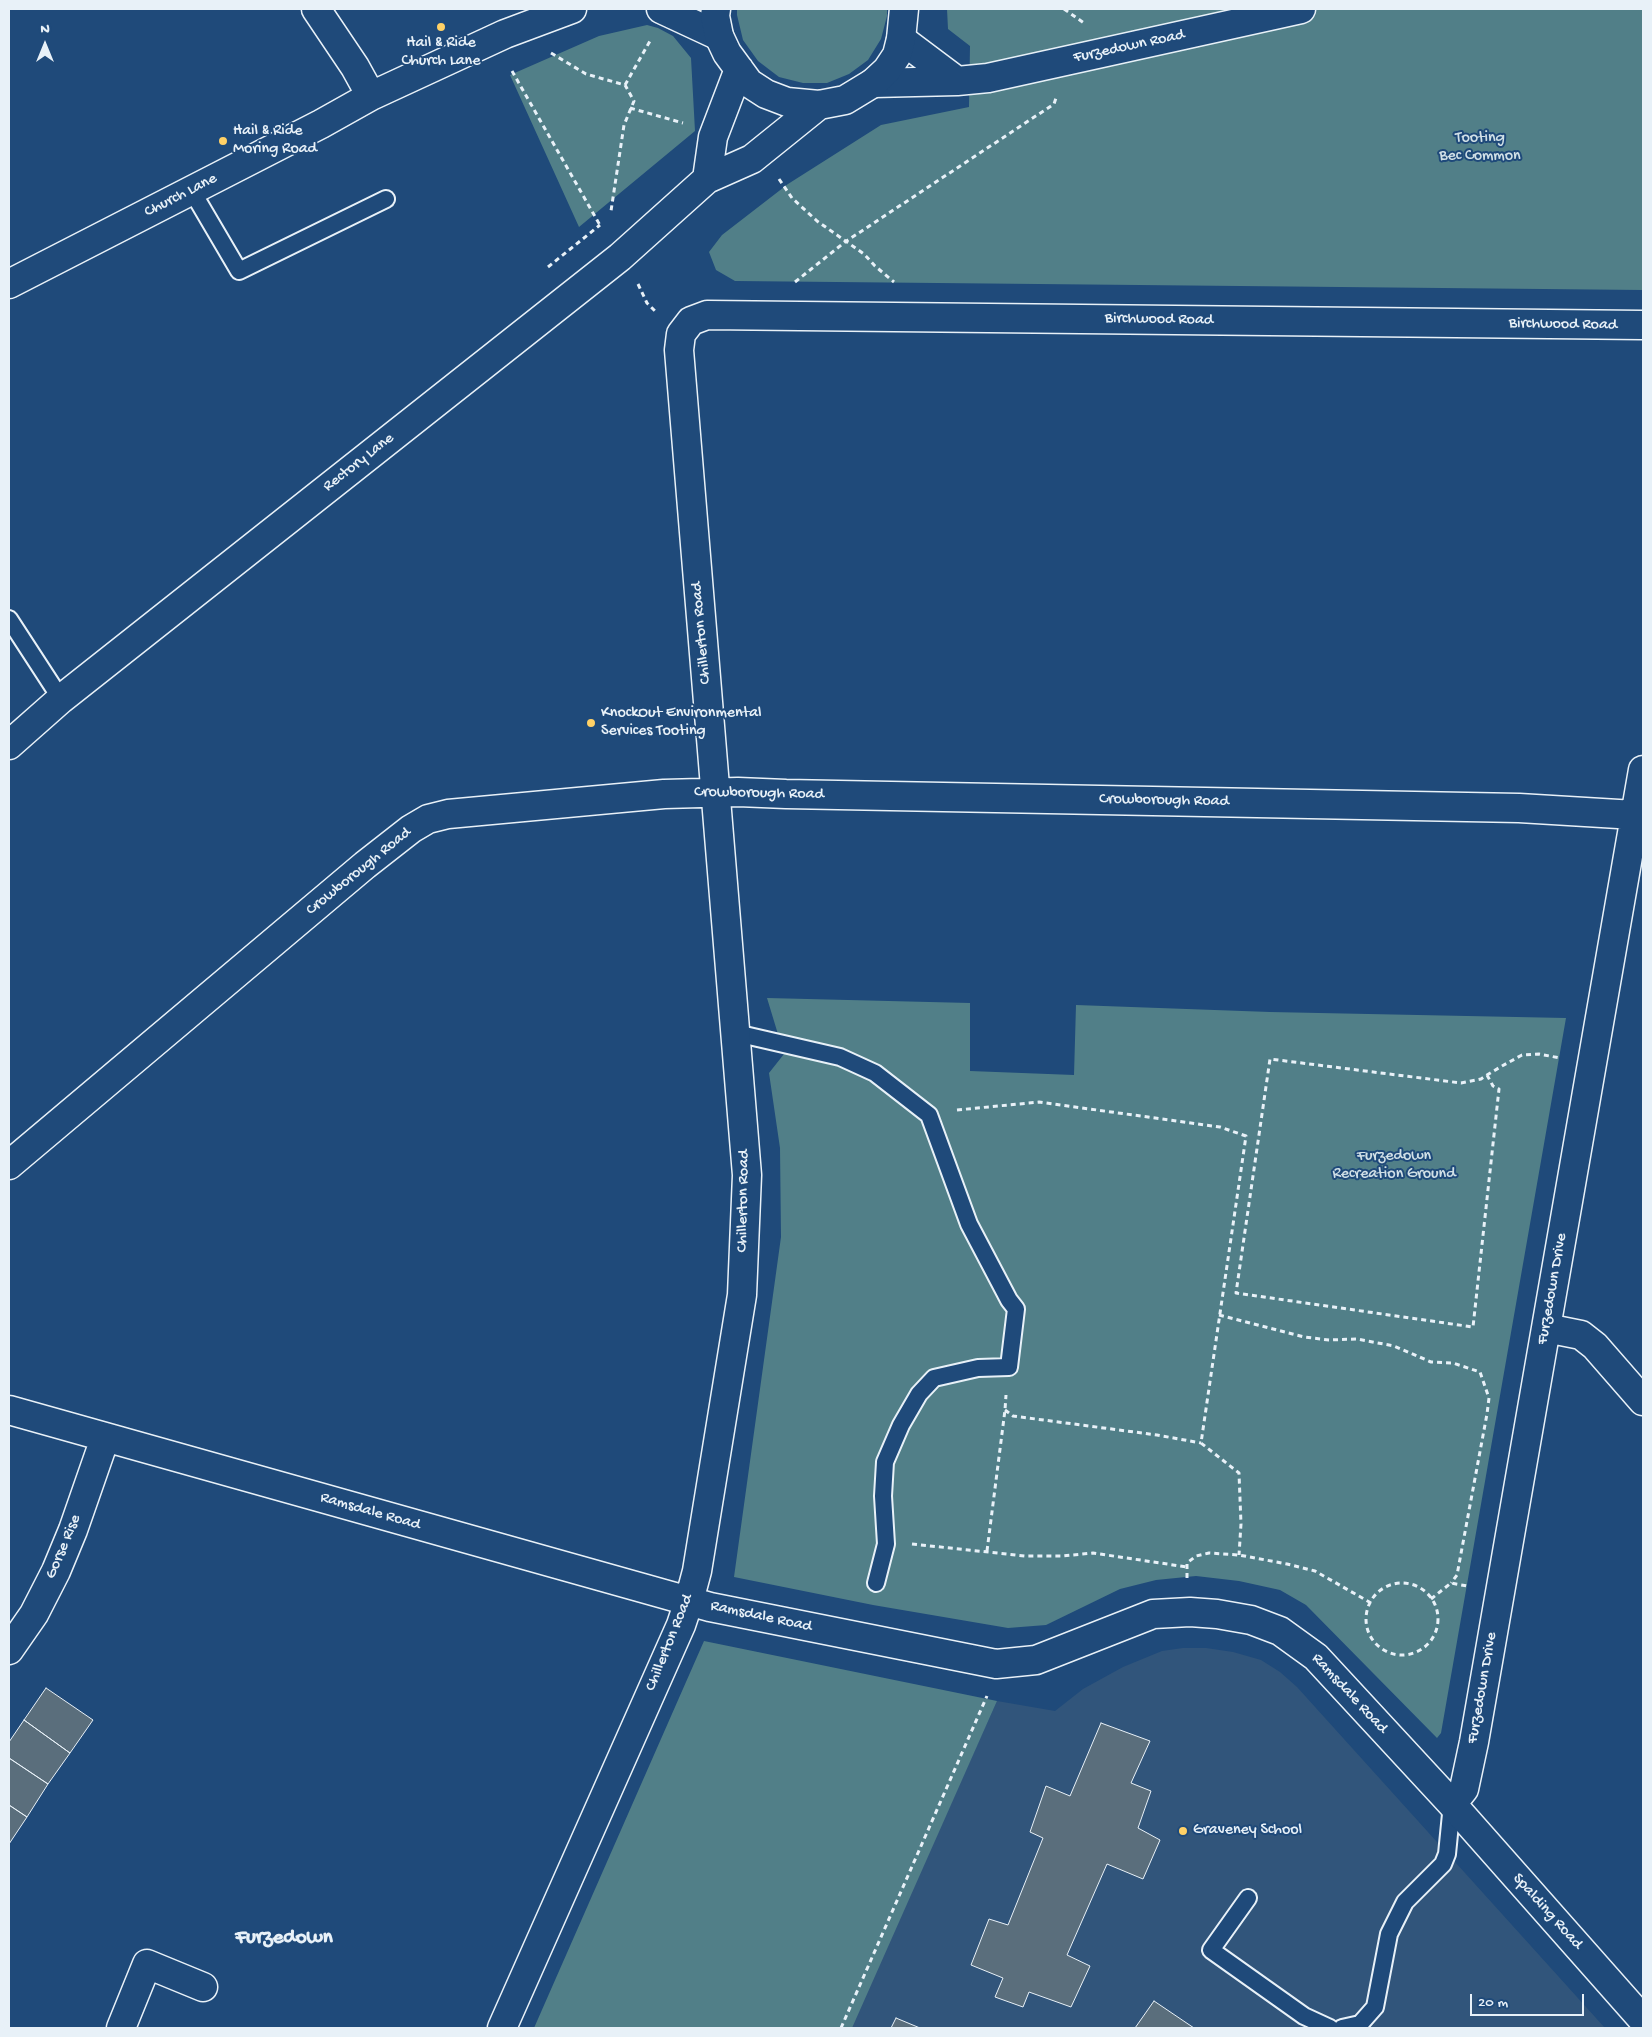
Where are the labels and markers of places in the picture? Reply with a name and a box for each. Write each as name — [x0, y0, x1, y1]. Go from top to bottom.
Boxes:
marker: Hail & Ride Church Lane — [435, 21, 447, 33]
place label: Hail & Ride Church Lane — [402, 34, 480, 72]
place label: Hail & Ride Moring Road — [233, 122, 317, 160]
marker: Hail & Ride Moring Road — [217, 135, 229, 147]
place label: KnockOut Environmental Services Tooting — [601, 704, 762, 742]
marker: KnockOut Environmental Services Tooting — [585, 717, 597, 729]
place label: Graveney School — [1193, 1821, 1302, 1841]
marker: Graveney School — [1177, 1825, 1189, 1837]

